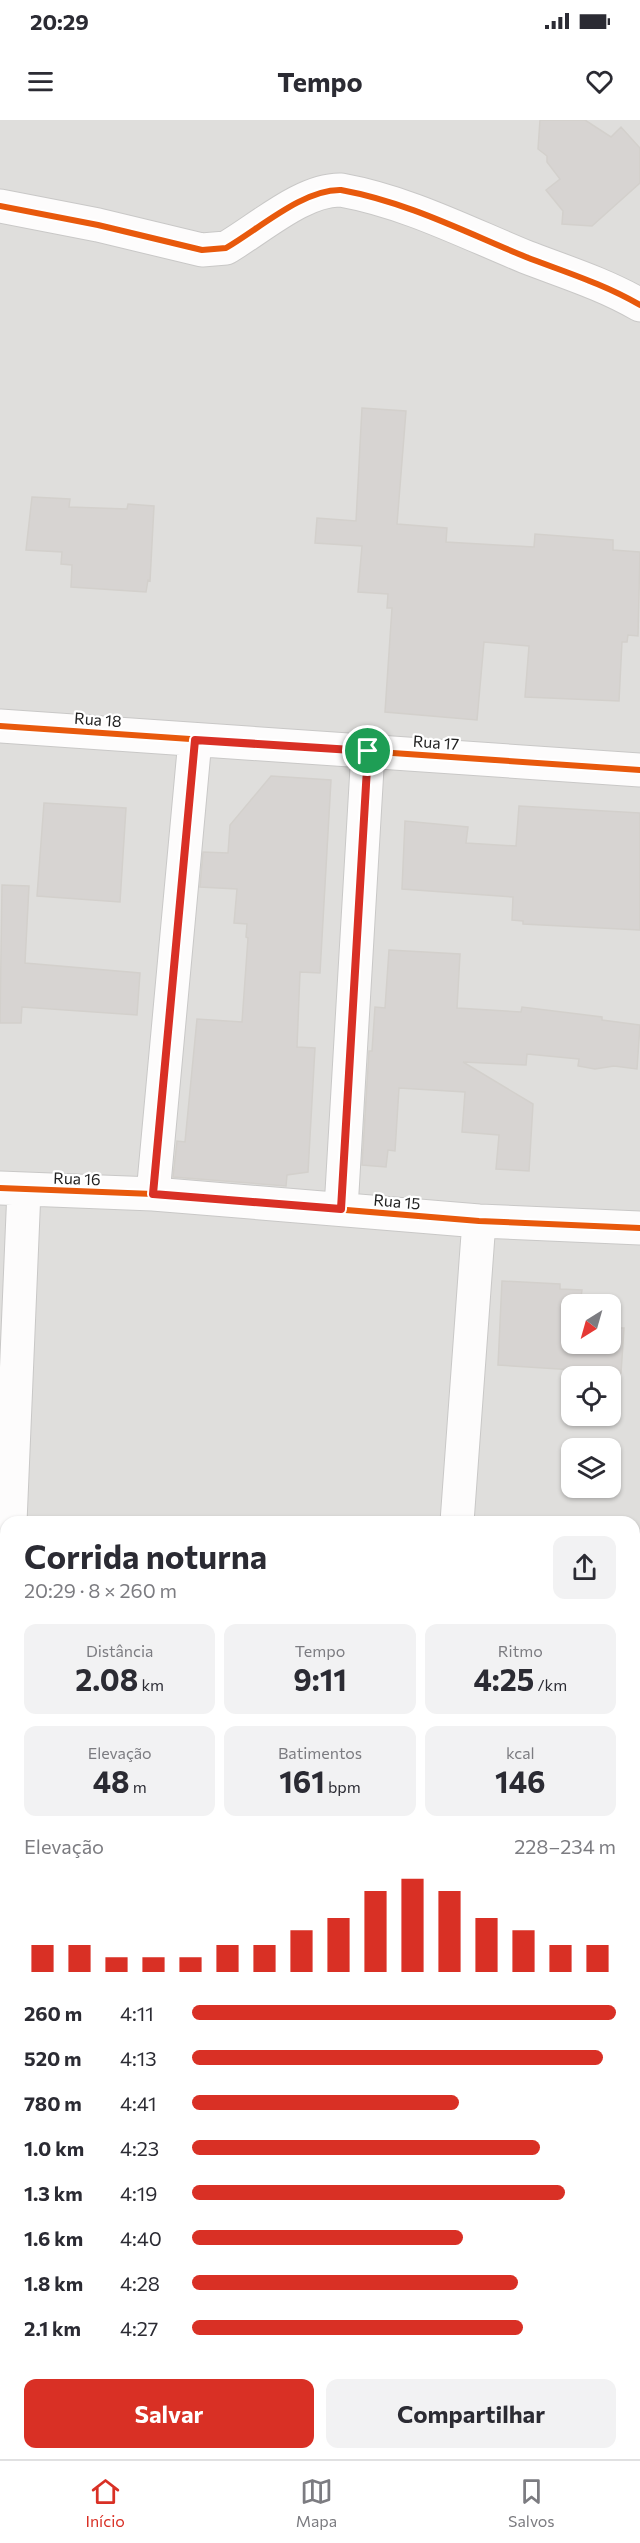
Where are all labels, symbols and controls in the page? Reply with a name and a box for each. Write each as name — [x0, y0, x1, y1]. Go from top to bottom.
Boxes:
text: 20:29 — [30, 8, 89, 35]
icon: menu — [24, 65, 57, 98]
text: Tempo — [277, 65, 363, 98]
icon: heart — [583, 65, 616, 98]
street label: Rua 18 — [74, 708, 122, 730]
pin — [342, 725, 393, 776]
street label: Rua 17 — [412, 731, 460, 753]
icon: arrive — [351, 734, 384, 767]
street label: Rua 16 — [53, 1168, 101, 1188]
street label: Rua 15 — [373, 1189, 421, 1213]
north arrow — [561, 1294, 621, 1354]
map controls — [561, 1294, 621, 1498]
button: locate — [561, 1366, 621, 1426]
button: layers — [561, 1438, 621, 1498]
text: Corrida noturna — [24, 1535, 267, 1576]
button: share — [553, 1536, 616, 1599]
text: 20:29 · 8 × 260 m — [24, 1578, 177, 1602]
text: Distância — [86, 1641, 153, 1660]
text: Tempo — [295, 1641, 345, 1660]
text: Ritmo — [498, 1641, 543, 1660]
text: 2.08 — [75, 1660, 138, 1697]
text: 9:11 — [293, 1660, 347, 1697]
text: 4:25 — [473, 1660, 534, 1697]
text: km — [138, 1675, 164, 1694]
text: /km — [534, 1675, 567, 1694]
text: Elevação — [88, 1743, 152, 1762]
text: Batimentos — [278, 1743, 362, 1762]
text: kcal — [506, 1743, 535, 1762]
text: 48 — [93, 1762, 130, 1799]
text: 161 — [279, 1762, 325, 1799]
text: 146 — [495, 1762, 546, 1799]
text: m — [130, 1777, 147, 1796]
text: bpm — [325, 1777, 361, 1796]
text: Elevação — [24, 1834, 104, 1858]
text: 228–234 m — [514, 1834, 616, 1858]
text: 260 m — [24, 2001, 82, 2025]
text: 4:11 — [120, 2001, 154, 2025]
text: 520 m — [24, 2046, 81, 2070]
text: 4:13 — [120, 2046, 157, 2070]
text: 780 m — [24, 2091, 82, 2115]
text: 4:41 — [120, 2091, 157, 2115]
text: 1.0 km — [24, 2136, 84, 2160]
text: 4:23 — [120, 2136, 159, 2160]
text: 1.3 km — [24, 2181, 83, 2205]
text: 4:19 — [120, 2181, 157, 2205]
text: 1.6 km — [24, 2226, 83, 2250]
text: 4:40 — [120, 2226, 162, 2250]
text: 1.8 km — [24, 2271, 83, 2295]
text: 4:28 — [120, 2271, 160, 2295]
text: 2.1 km — [24, 2316, 81, 2340]
text: 4:27 — [120, 2316, 158, 2340]
button: Salvar — [24, 2379, 314, 2448]
button: Compartilhar — [326, 2379, 616, 2448]
tab: Início — [85, 2475, 125, 2530]
tab: Mapa — [296, 2475, 337, 2530]
tab: Salvos — [508, 2475, 555, 2530]

